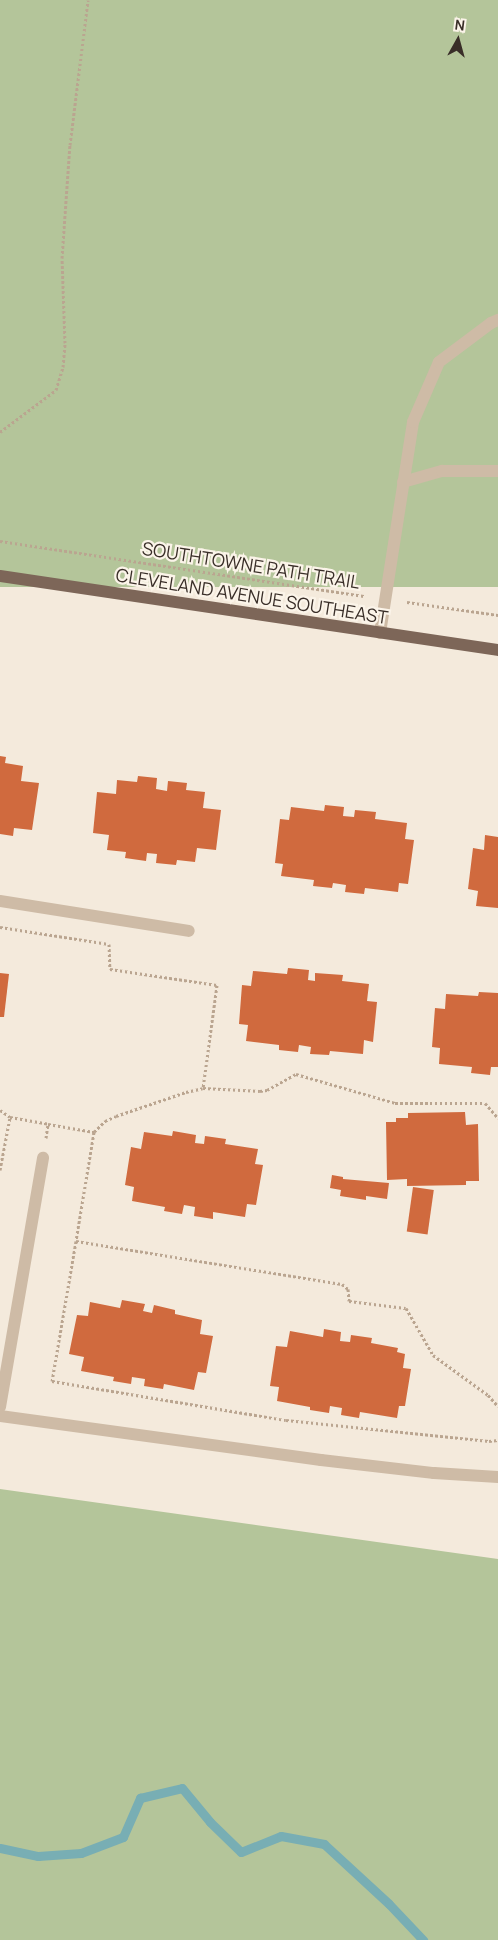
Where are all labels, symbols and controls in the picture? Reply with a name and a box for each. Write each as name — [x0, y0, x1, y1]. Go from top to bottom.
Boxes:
north arrow — [433, 15, 483, 65]
text: N — [454, 15, 466, 35]
street label: SOUTHTOWNE PATH TRAIL — [141, 537, 361, 593]
street label: CLEVELAND AVENUE SOUTHEAST — [114, 564, 390, 628]

